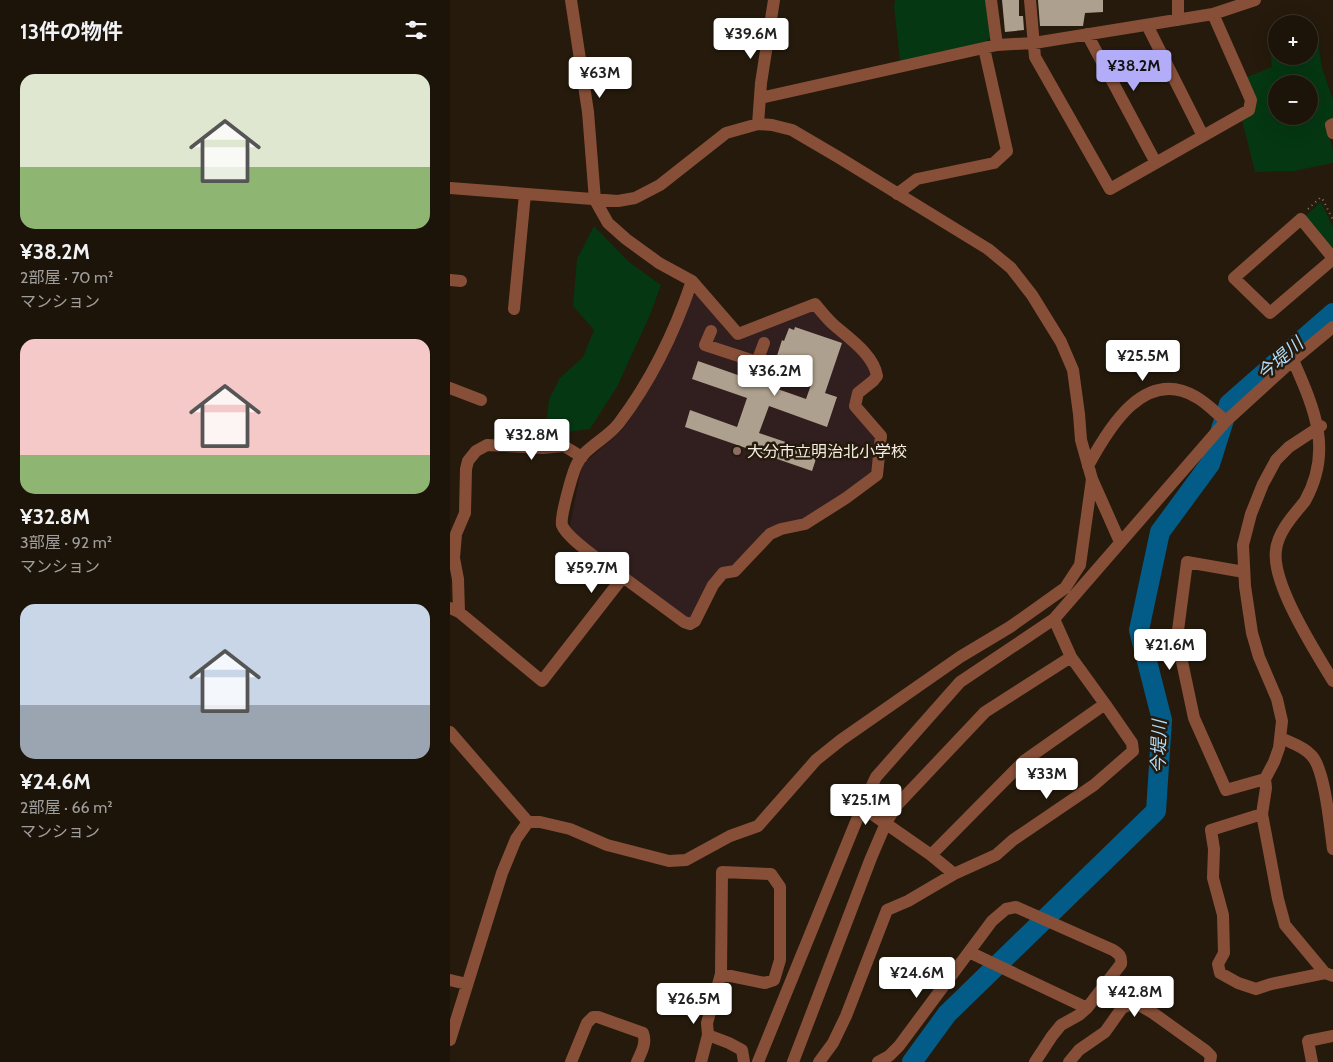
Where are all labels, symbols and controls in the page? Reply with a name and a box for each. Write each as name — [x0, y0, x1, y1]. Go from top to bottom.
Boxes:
map controls — [1268, 15, 1318, 125]
button: + — [1268, 15, 1318, 65]
icon: filters — [402, 16, 430, 44]
pin: ¥39.6M — [710, 18, 792, 60]
text: 13件の物件 — [20, 19, 123, 44]
text: ¥39.6M — [725, 24, 777, 43]
pin: ¥38.2M — [1093, 49, 1175, 92]
pin: ¥63M — [570, 56, 630, 99]
text: ¥38.2M — [1107, 56, 1161, 75]
text: ¥63M — [580, 63, 620, 82]
button: − — [1268, 75, 1318, 125]
icon: home — [180, 106, 270, 196]
text: ¥38.2M — [20, 239, 90, 264]
text: 2部屋 · 70 m² — [20, 268, 113, 287]
text: マンション — [20, 292, 100, 311]
water label: 今堤川 — [1252, 332, 1309, 385]
pin: ¥25.5M — [1102, 340, 1184, 382]
text: ¥25.5M — [1117, 346, 1169, 365]
pin: ¥36.2M — [734, 354, 816, 397]
text: ¥36.2M — [749, 361, 801, 380]
icon: home — [180, 371, 270, 461]
pin: ¥32.8M — [491, 418, 573, 461]
text: ¥32.8M — [505, 425, 559, 444]
place label: 大分市立明治北小学校 — [747, 442, 907, 461]
marker: 大分市立明治北小学校 — [731, 445, 743, 457]
text: ¥32.8M — [20, 504, 90, 529]
text: 3部屋 · 92 m² — [20, 533, 112, 552]
pin: ¥59.7M — [551, 552, 633, 594]
text: マンション — [20, 557, 100, 576]
text: ¥59.7M — [566, 558, 618, 577]
pin: ¥21.6M — [1129, 628, 1211, 671]
text: ¥21.6M — [1145, 635, 1195, 654]
icon: home — [180, 636, 270, 726]
water label: 今堤川 — [1148, 718, 1171, 774]
pin: ¥33M — [1017, 758, 1077, 800]
text: ¥33M — [1027, 764, 1067, 783]
text: ¥24.6M — [20, 769, 91, 794]
pin: ¥25.1M — [825, 784, 907, 826]
text: ¥25.1M — [841, 790, 891, 809]
text: 2部屋 · 66 m² — [20, 798, 113, 817]
text: マンション — [20, 822, 100, 841]
pin: ¥24.6M — [876, 956, 958, 999]
text: ¥24.6M — [890, 963, 944, 982]
pin: ¥42.8M — [1094, 976, 1176, 1018]
pin: ¥26.5M — [653, 982, 735, 1025]
text: ¥42.8M — [1108, 982, 1162, 1001]
text: ¥26.5M — [668, 989, 720, 1008]

